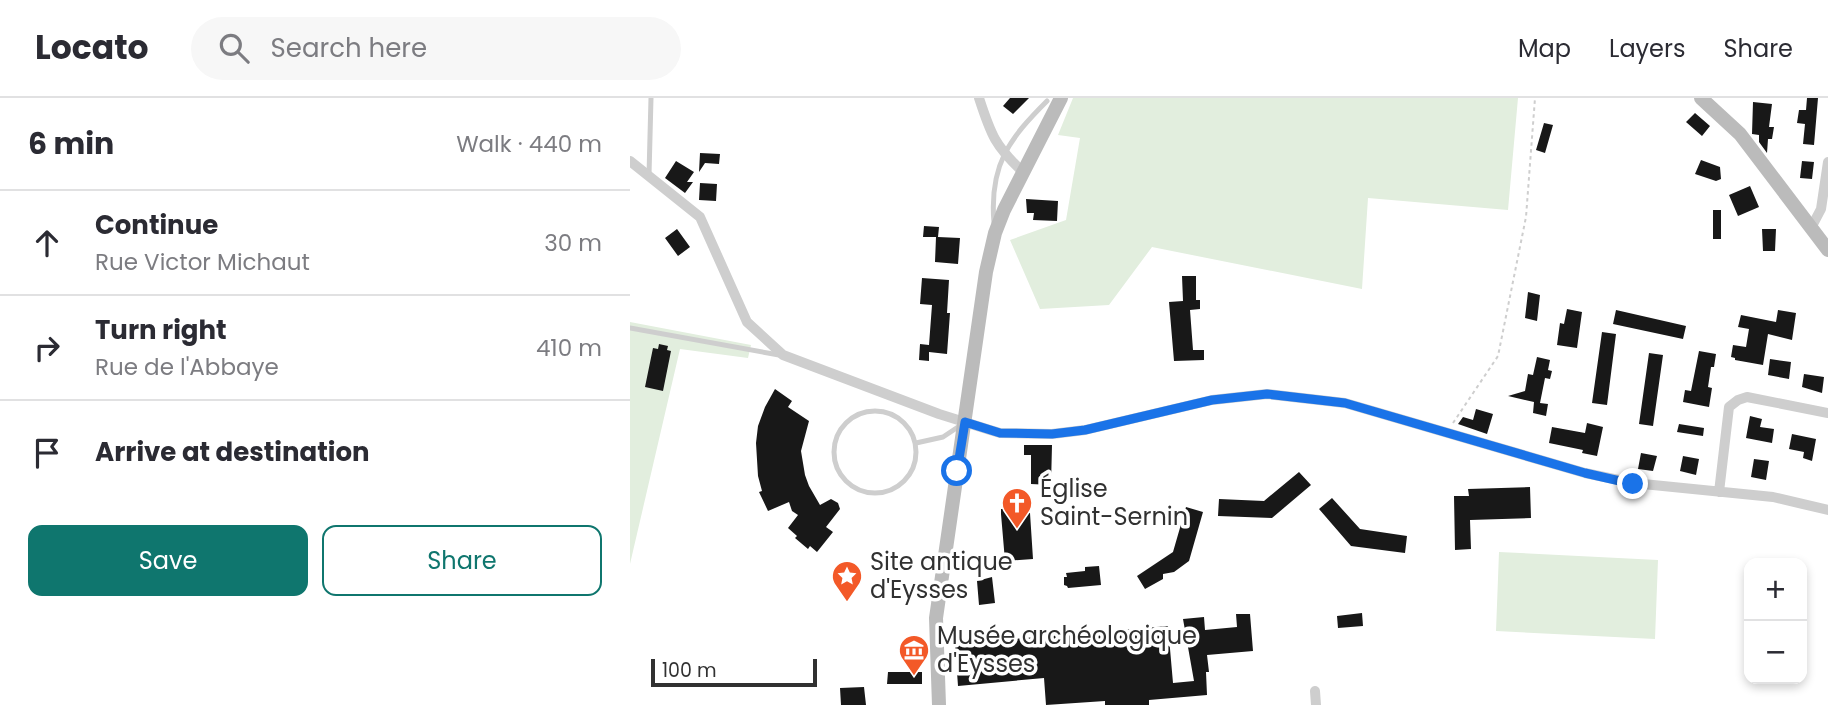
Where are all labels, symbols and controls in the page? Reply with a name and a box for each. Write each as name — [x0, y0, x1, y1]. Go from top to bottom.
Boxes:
search box — [191, 17, 681, 80]
text: Locato — [35, 24, 149, 71]
icon: search — [215, 29, 253, 67]
text: Search here — [271, 30, 427, 66]
text: Map — [1518, 32, 1571, 65]
text: Layers — [1609, 32, 1685, 65]
text: Share — [1723, 32, 1793, 65]
text: 6 min — [28, 122, 114, 165]
text: Walk · 440 m — [456, 128, 602, 160]
text: Continue — [95, 207, 218, 243]
icon: ahead — [28, 224, 66, 262]
text: 30 m — [544, 227, 602, 259]
text: Rue Victor Michaut — [95, 246, 310, 278]
text: Turn right — [95, 312, 227, 348]
icon: right — [28, 329, 66, 367]
text: 410 m — [536, 332, 602, 364]
text: Rue de l'Abbaye — [95, 351, 279, 383]
icon: arrive — [28, 434, 66, 472]
text: Arrive at destination — [95, 434, 370, 470]
route start — [941, 455, 972, 486]
route end — [1617, 468, 1648, 499]
place label: Église Saint-Sernin — [1040, 472, 1188, 533]
church icon: Église Saint-Sernin — [1000, 486, 1034, 530]
button: Save — [28, 525, 308, 596]
button: Share — [322, 525, 602, 596]
place label: Site antique d'Eysses — [870, 545, 1013, 606]
map controls — [1744, 558, 1807, 684]
button: + — [1744, 558, 1807, 621]
place icon: Site antique d'Eysses — [830, 559, 864, 603]
place label: Musée archéologique d'Eysses — [937, 619, 1197, 680]
button: − — [1744, 621, 1807, 684]
museum icon: Musée archéologique d'Eysses — [897, 633, 931, 677]
scale bar — [651, 656, 817, 688]
text: 100 m — [662, 657, 717, 684]

